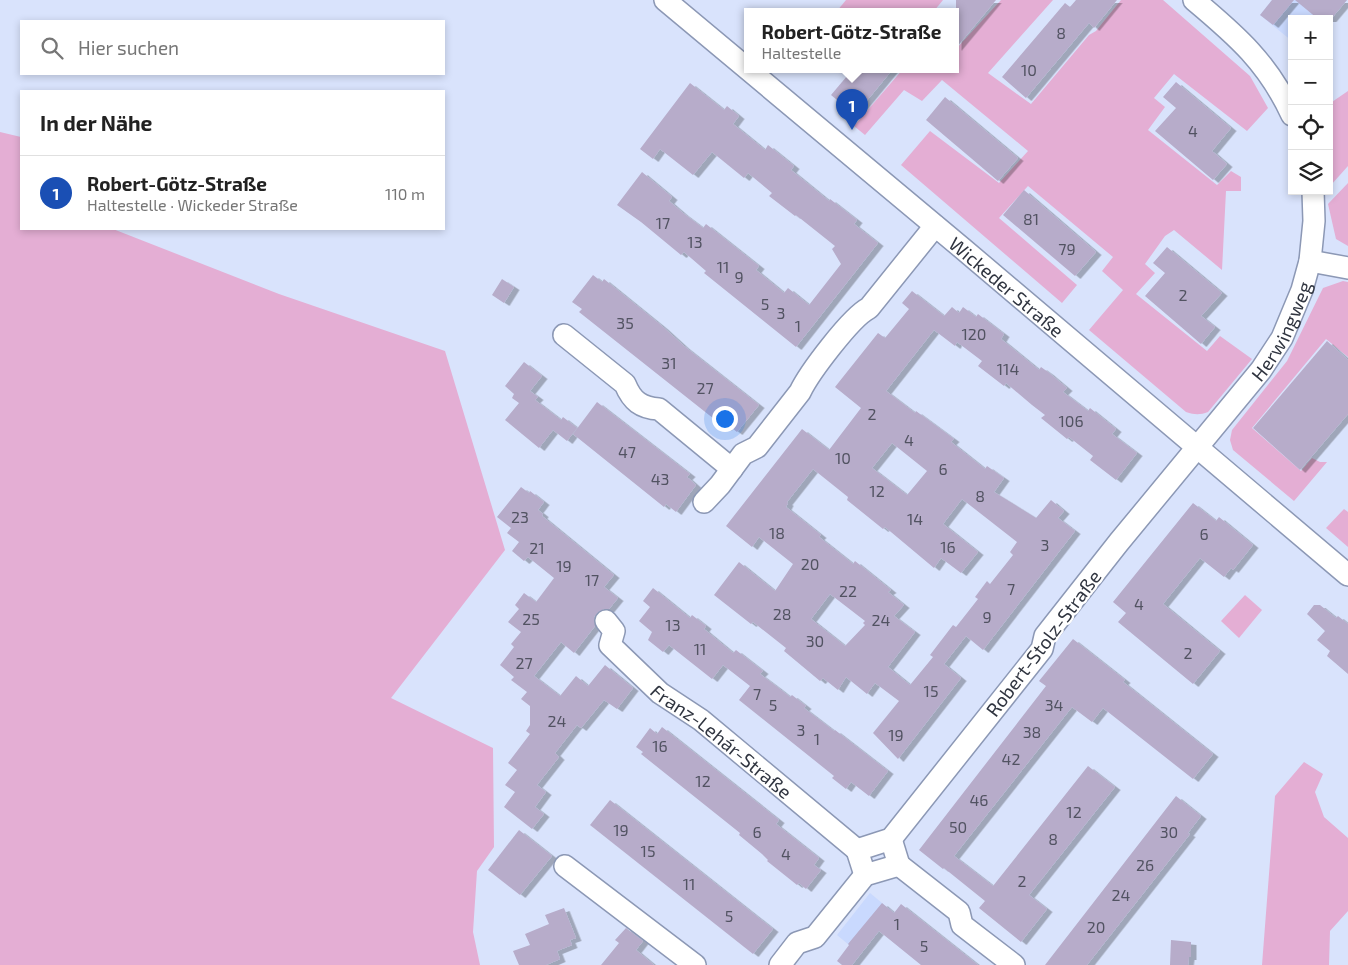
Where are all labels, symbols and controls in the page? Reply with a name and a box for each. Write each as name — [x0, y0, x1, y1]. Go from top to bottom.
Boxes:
popup — [744, 8, 959, 73]
map controls — [1288, 15, 1333, 195]
button: + — [1288, 15, 1333, 60]
search box — [20, 20, 445, 75]
text: Robert-Götz-Straße — [762, 20, 941, 43]
house number: 8 — [1056, 23, 1066, 42]
icon: search — [38, 34, 66, 62]
text: Hier suchen — [78, 36, 179, 59]
text: Haltestelle — [762, 43, 841, 62]
house number: 10 — [1021, 60, 1037, 79]
button: − — [1288, 60, 1333, 105]
pin: 1 — [836, 89, 868, 130]
button: locate — [1288, 105, 1333, 150]
text: In der Nähe — [40, 110, 152, 135]
house number: 4 — [1188, 121, 1198, 140]
button: layers — [1288, 150, 1333, 195]
text: Robert-Götz-Straße — [87, 172, 267, 195]
text: 1 — [53, 184, 59, 203]
text: 110 m — [385, 184, 425, 203]
text: Haltestelle · Wickeder Straße — [87, 195, 298, 214]
house number: 81 — [1023, 209, 1039, 228]
house number: 17 — [656, 213, 670, 232]
street label: Wickeder Straße — [945, 231, 1069, 341]
house number: 13 — [687, 232, 703, 251]
house number: 79 — [1058, 239, 1076, 258]
house number: 11 — [717, 257, 729, 276]
house number: 9 — [734, 267, 744, 286]
street label: Herwingweg — [1246, 278, 1315, 385]
house number: 2 — [1179, 285, 1188, 304]
house number: 5 — [761, 294, 769, 313]
house number: 3 — [777, 303, 785, 322]
house number: 35 — [616, 313, 634, 332]
house number: 1 — [795, 316, 801, 335]
house number: 120 — [961, 324, 987, 343]
house number: 31 — [661, 353, 677, 372]
house number: 114 — [997, 359, 1019, 378]
house number: 27 — [696, 378, 714, 397]
house number: 2 — [868, 404, 877, 423]
your location — [712, 406, 738, 432]
house number: 106 — [1058, 411, 1084, 430]
house number: 4 — [904, 430, 914, 449]
house number: 47 — [618, 442, 636, 461]
house number: 10 — [835, 448, 851, 467]
house number: 6 — [938, 459, 948, 478]
house number: 43 — [651, 469, 669, 488]
house number: 12 — [869, 481, 885, 500]
house number: 8 — [975, 486, 985, 505]
house number: 23 — [511, 507, 529, 526]
house number: 14 — [907, 509, 923, 528]
house number: 18 — [769, 523, 785, 542]
house number: 6 — [1199, 524, 1209, 543]
house number: 3 — [1041, 535, 1049, 554]
house number: 16 — [940, 537, 956, 556]
house number: 21 — [529, 538, 545, 557]
house number: 20 — [801, 554, 819, 573]
house number: 19 — [556, 556, 572, 575]
street label: Robert-Stolz-Straße — [980, 565, 1106, 721]
house number: 17 — [585, 570, 599, 589]
house number: 7 — [1007, 579, 1015, 598]
house number: 22 — [839, 581, 857, 600]
house number: 4 — [1134, 594, 1144, 613]
house number: 28 — [773, 604, 791, 623]
house number: 9 — [982, 607, 992, 626]
house number: 25 — [522, 609, 540, 628]
house number: 24 — [872, 610, 891, 629]
house number: 13 — [665, 615, 681, 634]
house number: 30 — [806, 631, 824, 650]
house number: 11 — [694, 639, 706, 658]
house number: 2 — [1184, 643, 1193, 662]
house number: 27 — [515, 653, 533, 672]
street label: Franz-Lehár-Straße — [646, 679, 797, 803]
house number: 15 — [924, 681, 938, 700]
house number: 7 — [753, 684, 761, 703]
house number: 5 — [769, 695, 777, 714]
house number: 34 — [1045, 695, 1064, 714]
house number: 24 — [548, 711, 567, 730]
house number: 3 — [797, 720, 805, 739]
house number: 38 — [1023, 722, 1041, 741]
house number: 19 — [888, 725, 904, 744]
house number: 1 — [814, 729, 820, 748]
house number: 16 — [652, 736, 668, 755]
house number: 42 — [1002, 749, 1020, 768]
house number: 12 — [695, 771, 711, 790]
house number: 46 — [970, 790, 989, 809]
house number: 12 — [1066, 802, 1082, 821]
house number: 50 — [949, 817, 967, 836]
house number: 19 — [613, 820, 629, 839]
house number: 6 — [752, 822, 762, 841]
house number: 30 — [1160, 822, 1178, 841]
house number: 8 — [1048, 829, 1058, 848]
house number: 15 — [641, 841, 655, 860]
house number: 4 — [781, 844, 791, 863]
house number: 26 — [1136, 855, 1154, 874]
house number: 2 — [1018, 871, 1027, 890]
house number: 11 — [683, 874, 695, 893]
house number: 24 — [1112, 885, 1131, 904]
house number: 5 — [725, 906, 733, 925]
house number: 1 — [894, 914, 900, 933]
house number: 20 — [1087, 917, 1105, 936]
house number: 5 — [920, 936, 928, 955]

